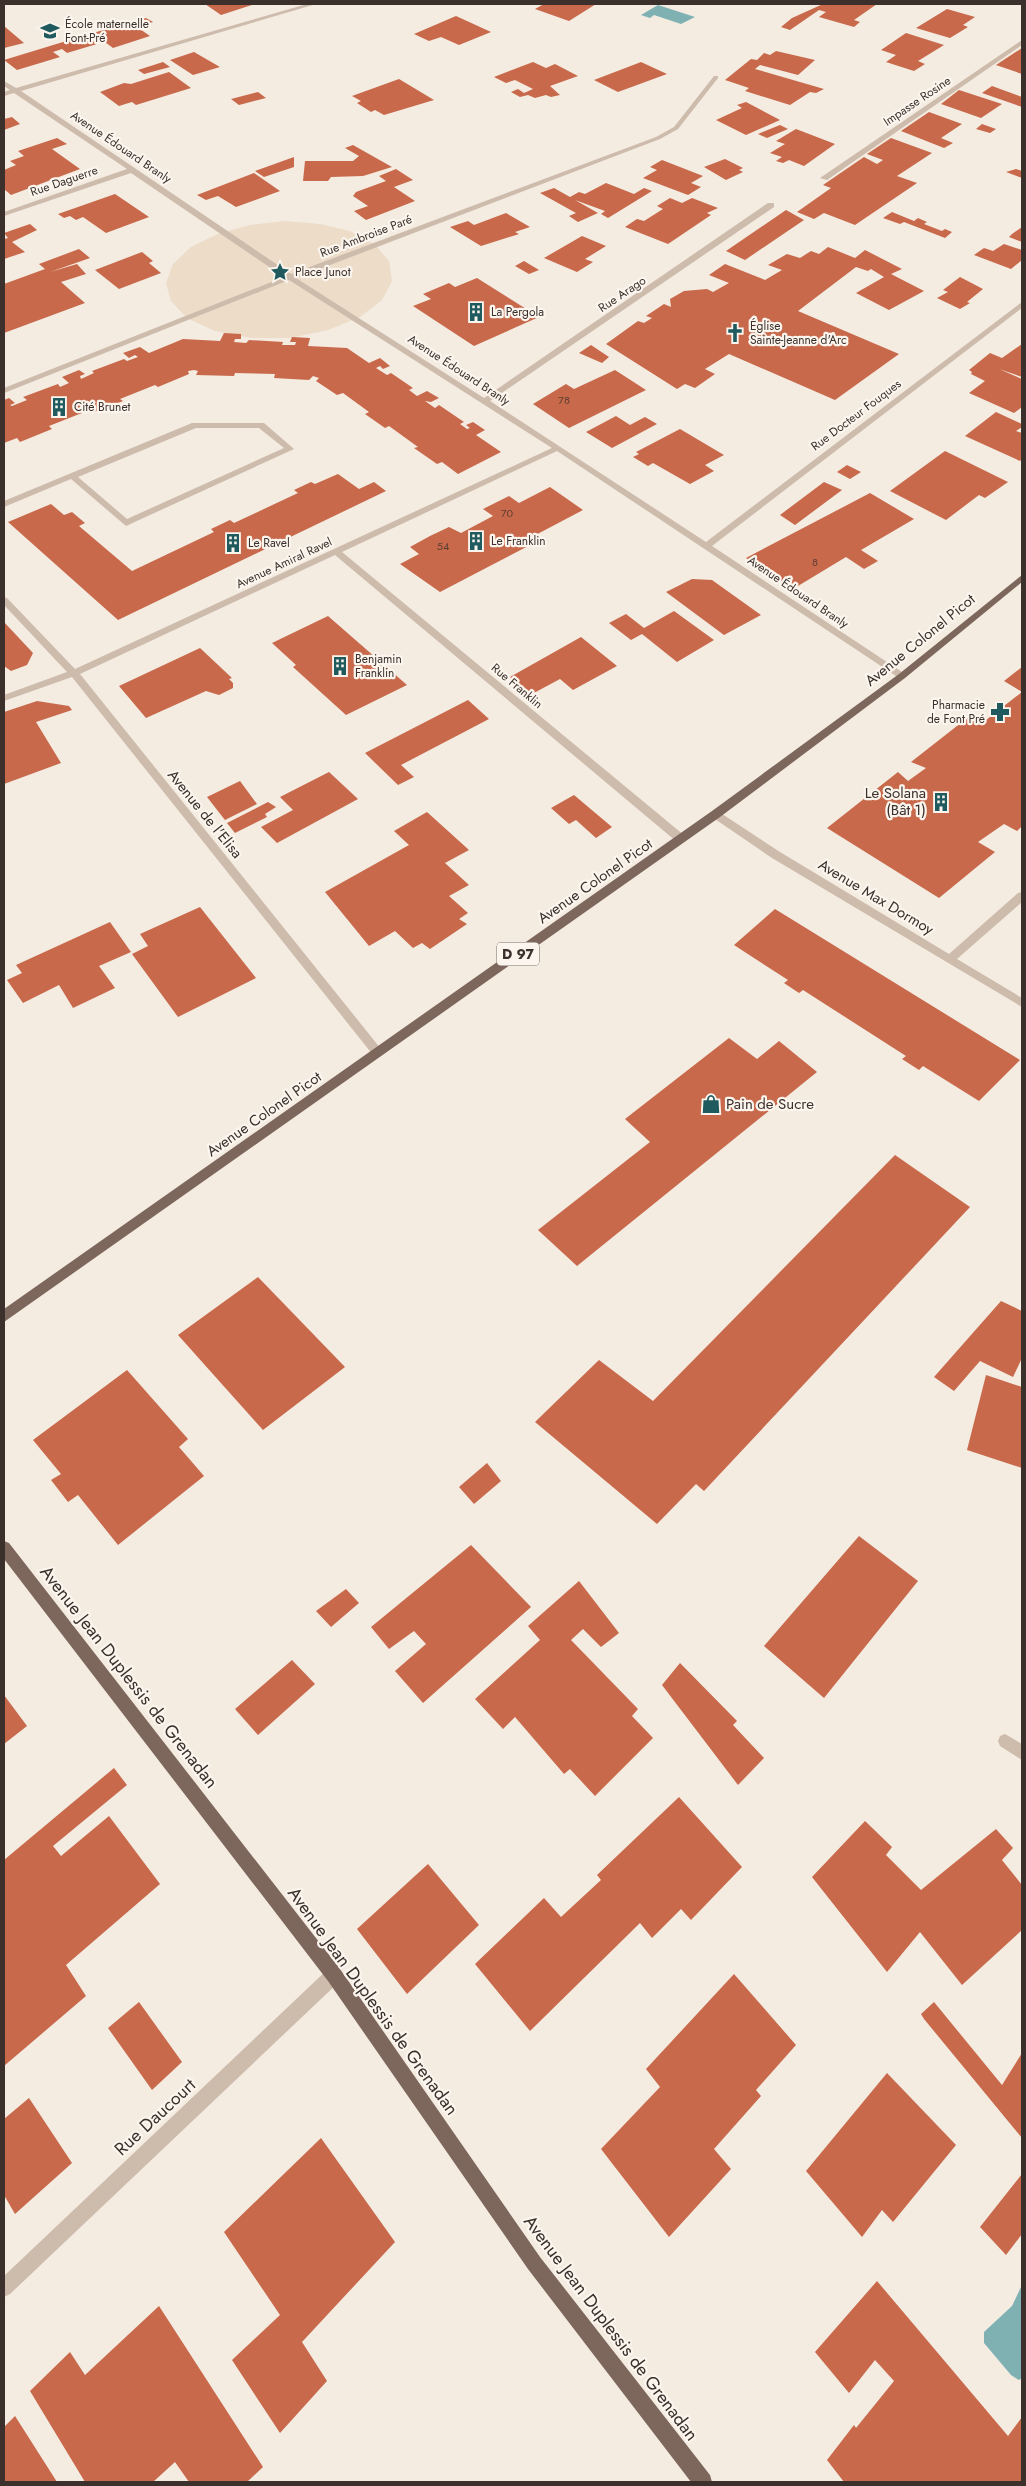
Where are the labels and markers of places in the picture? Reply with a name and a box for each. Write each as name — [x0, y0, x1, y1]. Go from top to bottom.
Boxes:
place label: École maternelle Font-Pré — [65, 15, 149, 47]
school or university icon: École maternelle Font-Pré — [39, 20, 61, 42]
place icon: Place Junot — [269, 261, 291, 283]
place label: Place Junot — [295, 263, 351, 281]
building icon: La Pergola — [465, 301, 487, 323]
place label: La Pergola — [491, 303, 544, 321]
place label: Église Sainte-Jeanne d'Arc — [750, 317, 847, 349]
church icon: Église Sainte-Jeanne d'Arc — [724, 322, 746, 344]
building icon: Cité Brunet — [48, 396, 70, 418]
place label: Cité Brunet — [74, 398, 131, 416]
building icon: Le Franklin — [465, 530, 487, 552]
building icon: Le Ravel — [222, 532, 244, 554]
place label: Le Franklin — [491, 532, 546, 550]
place label: Le Ravel — [248, 534, 290, 552]
place label: Benjamin Franklin — [355, 650, 402, 682]
building icon: Benjamin Franklin — [329, 655, 351, 677]
place label: Pharmacie de Font Pré — [927, 696, 985, 728]
pharmacy icon: Pharmacie de Font Pré — [989, 701, 1011, 723]
place label: Le Solana (Bât 1) — [865, 782, 926, 821]
building icon: Le Solana (Bât 1) — [930, 791, 952, 813]
shop icon: Pain de Sucre — [700, 1093, 722, 1115]
place label: Pain de Sucre — [726, 1093, 814, 1115]

